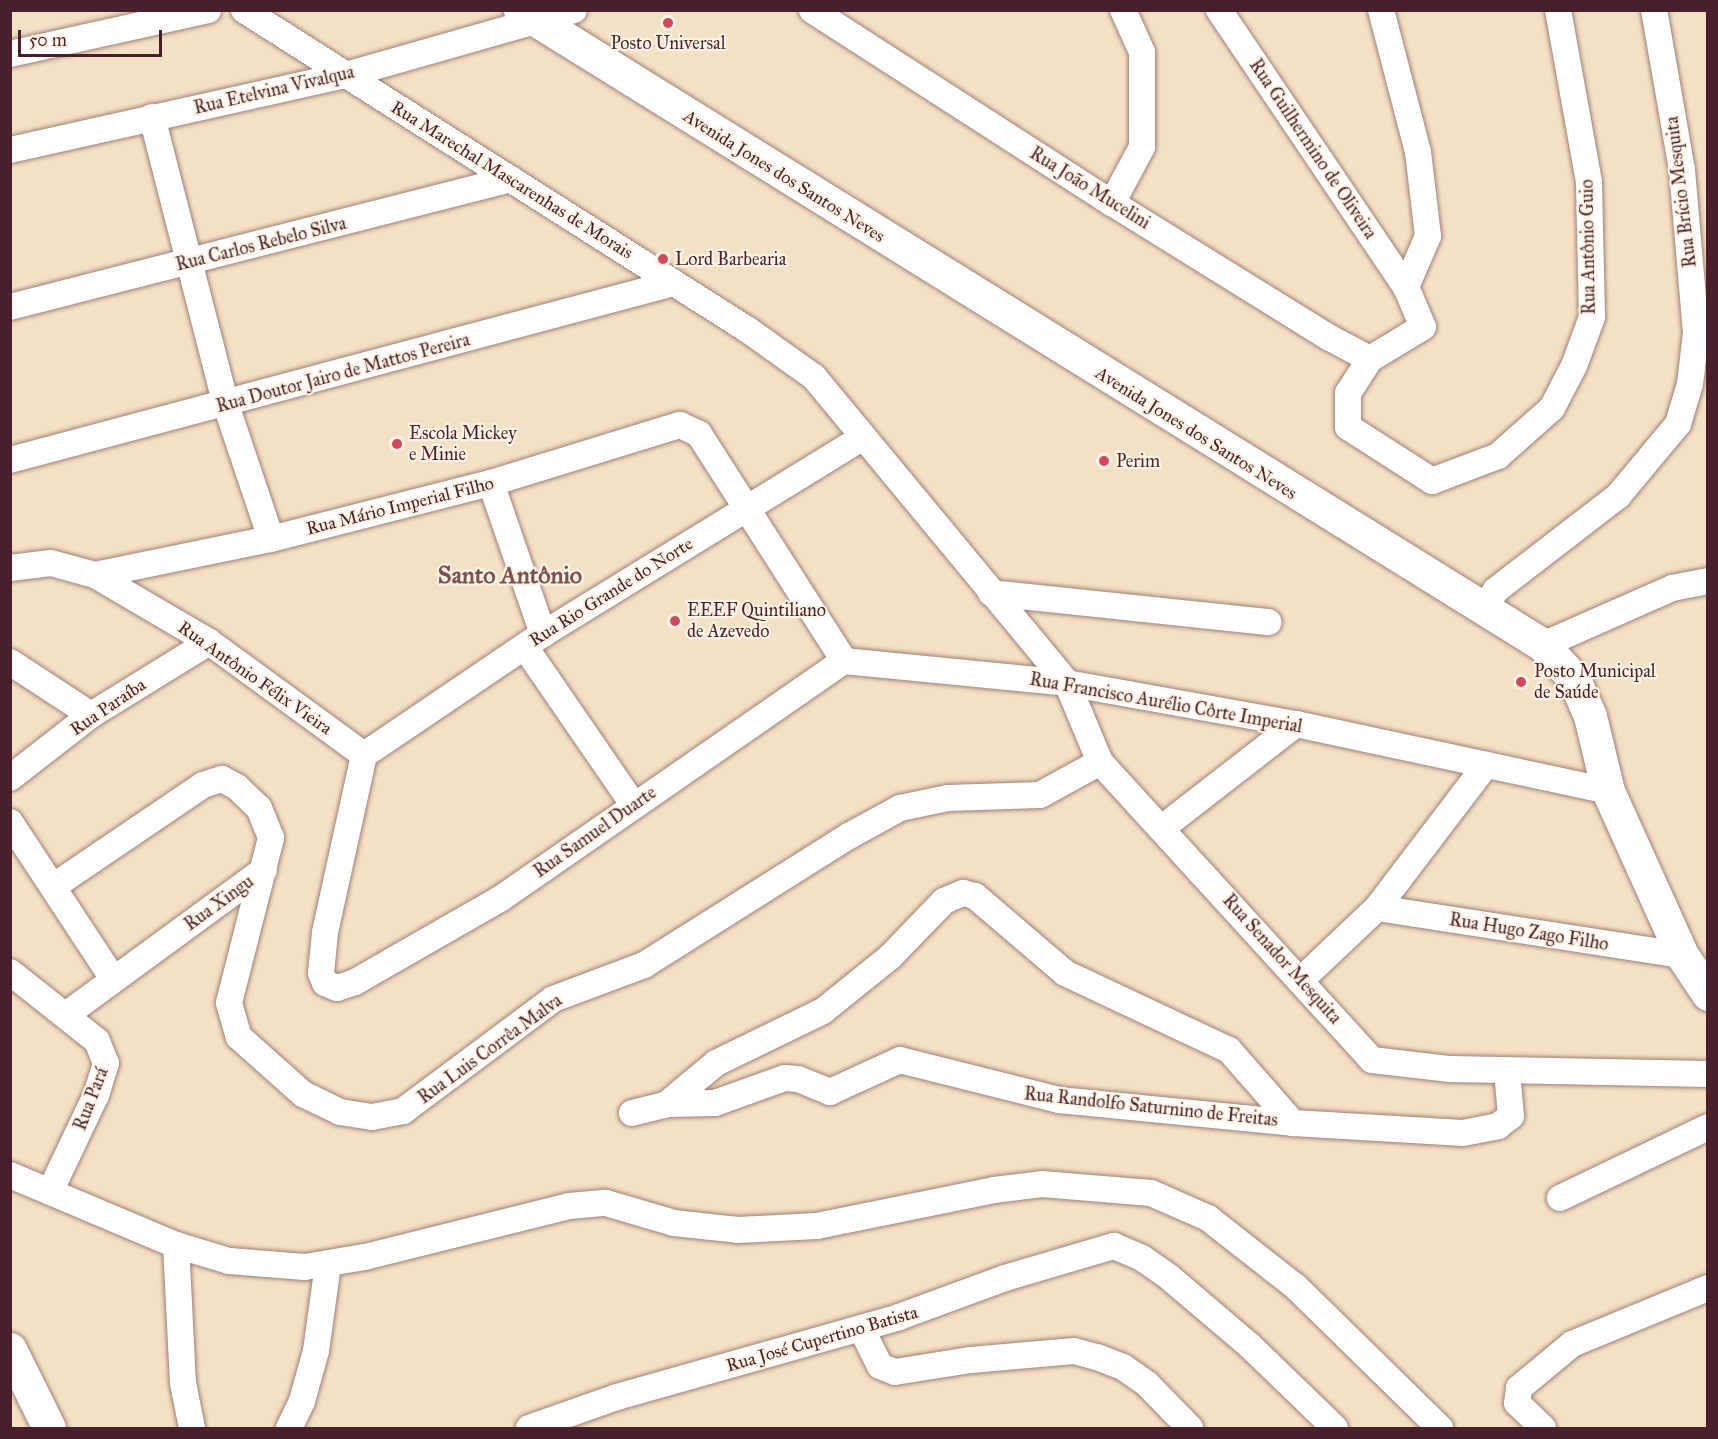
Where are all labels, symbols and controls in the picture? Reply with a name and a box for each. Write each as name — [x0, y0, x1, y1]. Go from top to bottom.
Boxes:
marker: Posto Universal — [661, 16, 675, 30]
scale bar — [21, 18, 165, 56]
text: 50 m — [29, 29, 67, 51]
place label: Posto Universal — [610, 32, 726, 54]
street label: Rua Guilhermino de Oliveira — [1245, 55, 1381, 243]
street label: Rua Etelvina Vivalqua — [192, 61, 356, 119]
street label: Rua Marechal Mascarenhas de Morais — [387, 96, 637, 264]
street label: Avenida Jones dos Santos Neves — [679, 105, 889, 247]
street label: Rua Brício Mesquita — [1661, 115, 1701, 269]
street label: Rua João Mucelini — [1026, 142, 1154, 234]
street label: Rua Antônio Guio — [1576, 179, 1600, 315]
street label: Rua Carlos Rebelo Silva — [174, 212, 348, 276]
place label: Lord Barbearia — [675, 248, 786, 270]
marker: Lord Barbearia — [656, 252, 670, 266]
street label: Rua Doutor Jairo de Mattos Pereira — [214, 329, 472, 417]
street label: Avenida Jones dos Santos Neves — [1091, 362, 1301, 504]
place label: Escola Mickey e Minie — [409, 423, 517, 466]
marker: Escola Mickey e Minie — [390, 437, 404, 451]
place label: Perim — [1116, 450, 1160, 472]
marker: Perim — [1097, 454, 1111, 468]
street label: Rua Mário Imperial Filho — [304, 472, 496, 540]
street label: Rua Rio Grande do Norte — [525, 533, 697, 651]
district label: Santo Antônio — [438, 562, 582, 590]
place label: EEEF Quintiliano de Azevedo — [687, 600, 826, 642]
marker: EEEF Quintiliano de Azevedo — [668, 614, 682, 628]
street label: Rua Antônio Félix Vieira — [174, 617, 336, 739]
place label: Posto Municipal de Saúde — [1534, 661, 1656, 704]
street label: Rua Francisco Aurélio Côrte Imperial — [1028, 668, 1304, 738]
marker: Posto Municipal de Saúde — [1512, 673, 1530, 691]
street label: Rua Paraíba — [66, 674, 150, 740]
street label: Rua Samuel Duarte — [530, 782, 660, 882]
street label: Rua Xingu — [180, 871, 258, 935]
street label: Rua Senador Mesquita — [1218, 890, 1346, 1028]
street label: Rua Hugo Zago Filho — [1448, 909, 1610, 955]
street label: Rua Luis Corrêa Malva — [414, 990, 566, 1108]
street label: Rua Pará — [69, 1065, 113, 1133]
street label: Rua Randolfo Saturnino de Freitas — [1023, 1083, 1279, 1131]
street label: Rua José Cupertino Batista — [724, 1301, 920, 1377]

